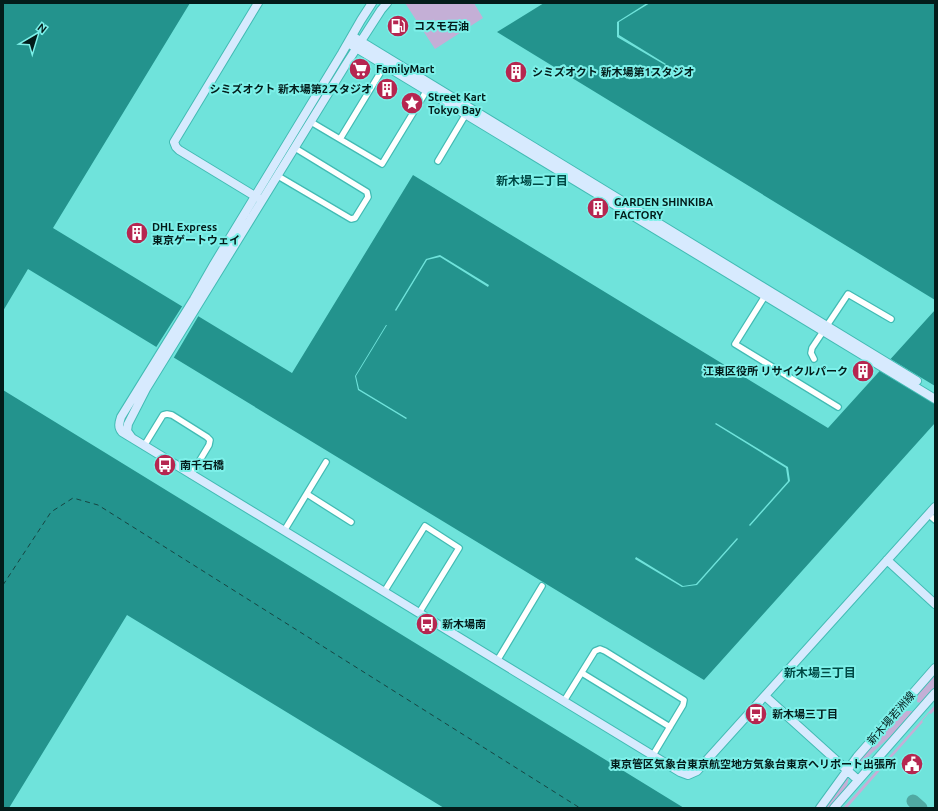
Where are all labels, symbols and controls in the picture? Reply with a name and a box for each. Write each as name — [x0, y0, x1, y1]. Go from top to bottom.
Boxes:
fuel station icon: コスモ石油 — [385, 13, 411, 39]
north arrow — [16, 16, 56, 56]
place label: コスモ石油 — [414, 20, 469, 32]
text: N — [35, 21, 49, 35]
supermarket icon: FamilyMart — [347, 56, 373, 82]
building icon: シミズオクト 新木場第1スタジオ — [503, 59, 529, 85]
place label: FamilyMart — [376, 63, 435, 75]
place label: シミズオクト 新木場第1スタジオ — [532, 66, 695, 78]
building icon: シミズオクト 新木場第2スタジオ — [374, 76, 400, 102]
place label: シミズオクト 新木場第2スタジオ — [209, 83, 372, 95]
place icon: Street Kart Tokyo Bay — [399, 90, 425, 116]
place label: Street Kart Tokyo Bay — [428, 91, 486, 116]
district label: 新木場二丁目 — [496, 174, 568, 187]
building icon: GARDEN SHINKIBA FACTORY — [585, 195, 611, 221]
place label: GARDEN SHINKIBA FACTORY — [614, 196, 714, 221]
building icon: DHL Express 東京ゲートウェイ — [124, 220, 150, 246]
place label: DHL Express 東京ゲートウェイ — [152, 221, 240, 246]
building icon: 江東区役所 リサイクルパーク — [850, 358, 876, 384]
place label: 江東区役所 リサイクルパーク — [703, 365, 848, 377]
bus stop icon: 南千石橋 — [152, 452, 178, 478]
place label: 南千石橋 — [180, 459, 224, 471]
bus stop icon: 新木場南 — [414, 611, 440, 637]
place label: 新木場南 — [442, 618, 486, 630]
district label: 新木場三丁目 — [784, 666, 856, 679]
street label: 新木場若洲線 — [865, 689, 917, 747]
bus stop icon: 新木場三丁目 — [743, 701, 769, 727]
place label: 新木場三丁目 — [772, 708, 838, 720]
public building icon: 東京管区気象台東京航空地方気象台東京へリポート出張所 — [899, 751, 925, 777]
place label: 東京管区気象台東京航空地方気象台東京へリポート出張所 — [610, 758, 896, 770]

